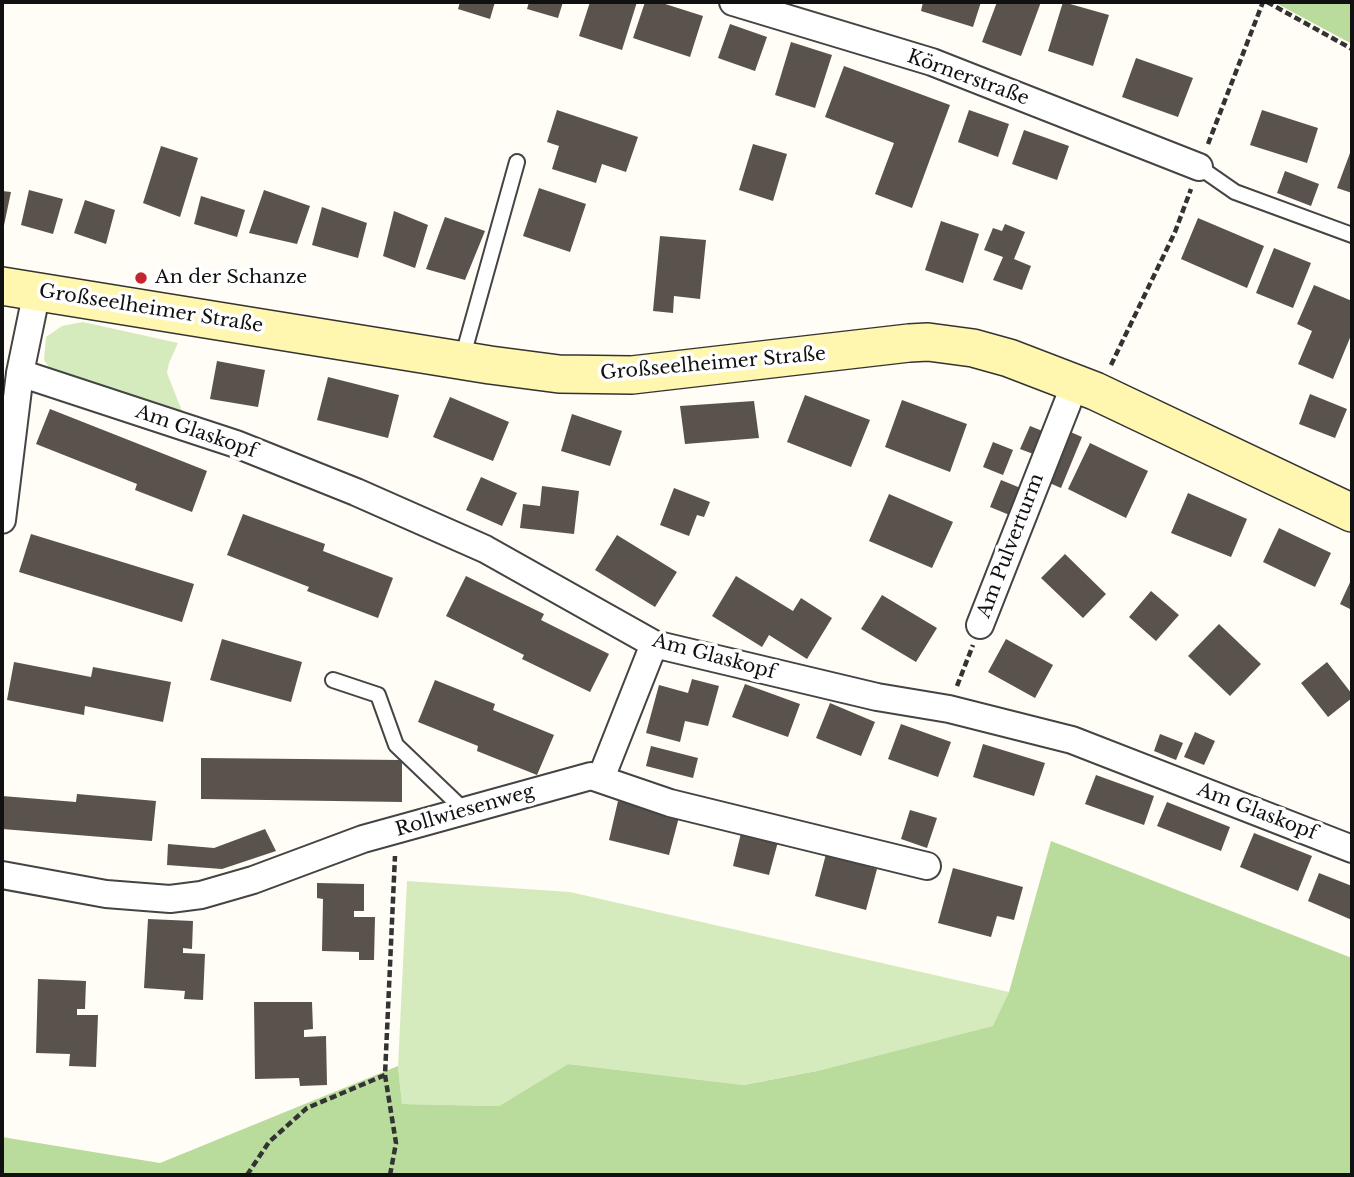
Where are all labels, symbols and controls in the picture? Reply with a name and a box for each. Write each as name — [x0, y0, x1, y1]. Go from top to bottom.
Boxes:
street label: Körnerstraße — [904, 45, 1032, 111]
place label: An der Schanze — [155, 267, 307, 289]
marker: An der Schanze — [133, 270, 149, 286]
street label: Großseelheimer Straße — [37, 280, 265, 338]
street label: Großseelheimer Straße — [599, 343, 827, 385]
street label: Am Glaskopf — [132, 401, 260, 463]
street label: Am Pulverturm — [973, 471, 1049, 621]
street label: Am Glaskopf — [650, 630, 778, 684]
street label: Am Glaskopf — [1194, 779, 1320, 845]
street label: Rollwiesenweg — [393, 780, 537, 842]

